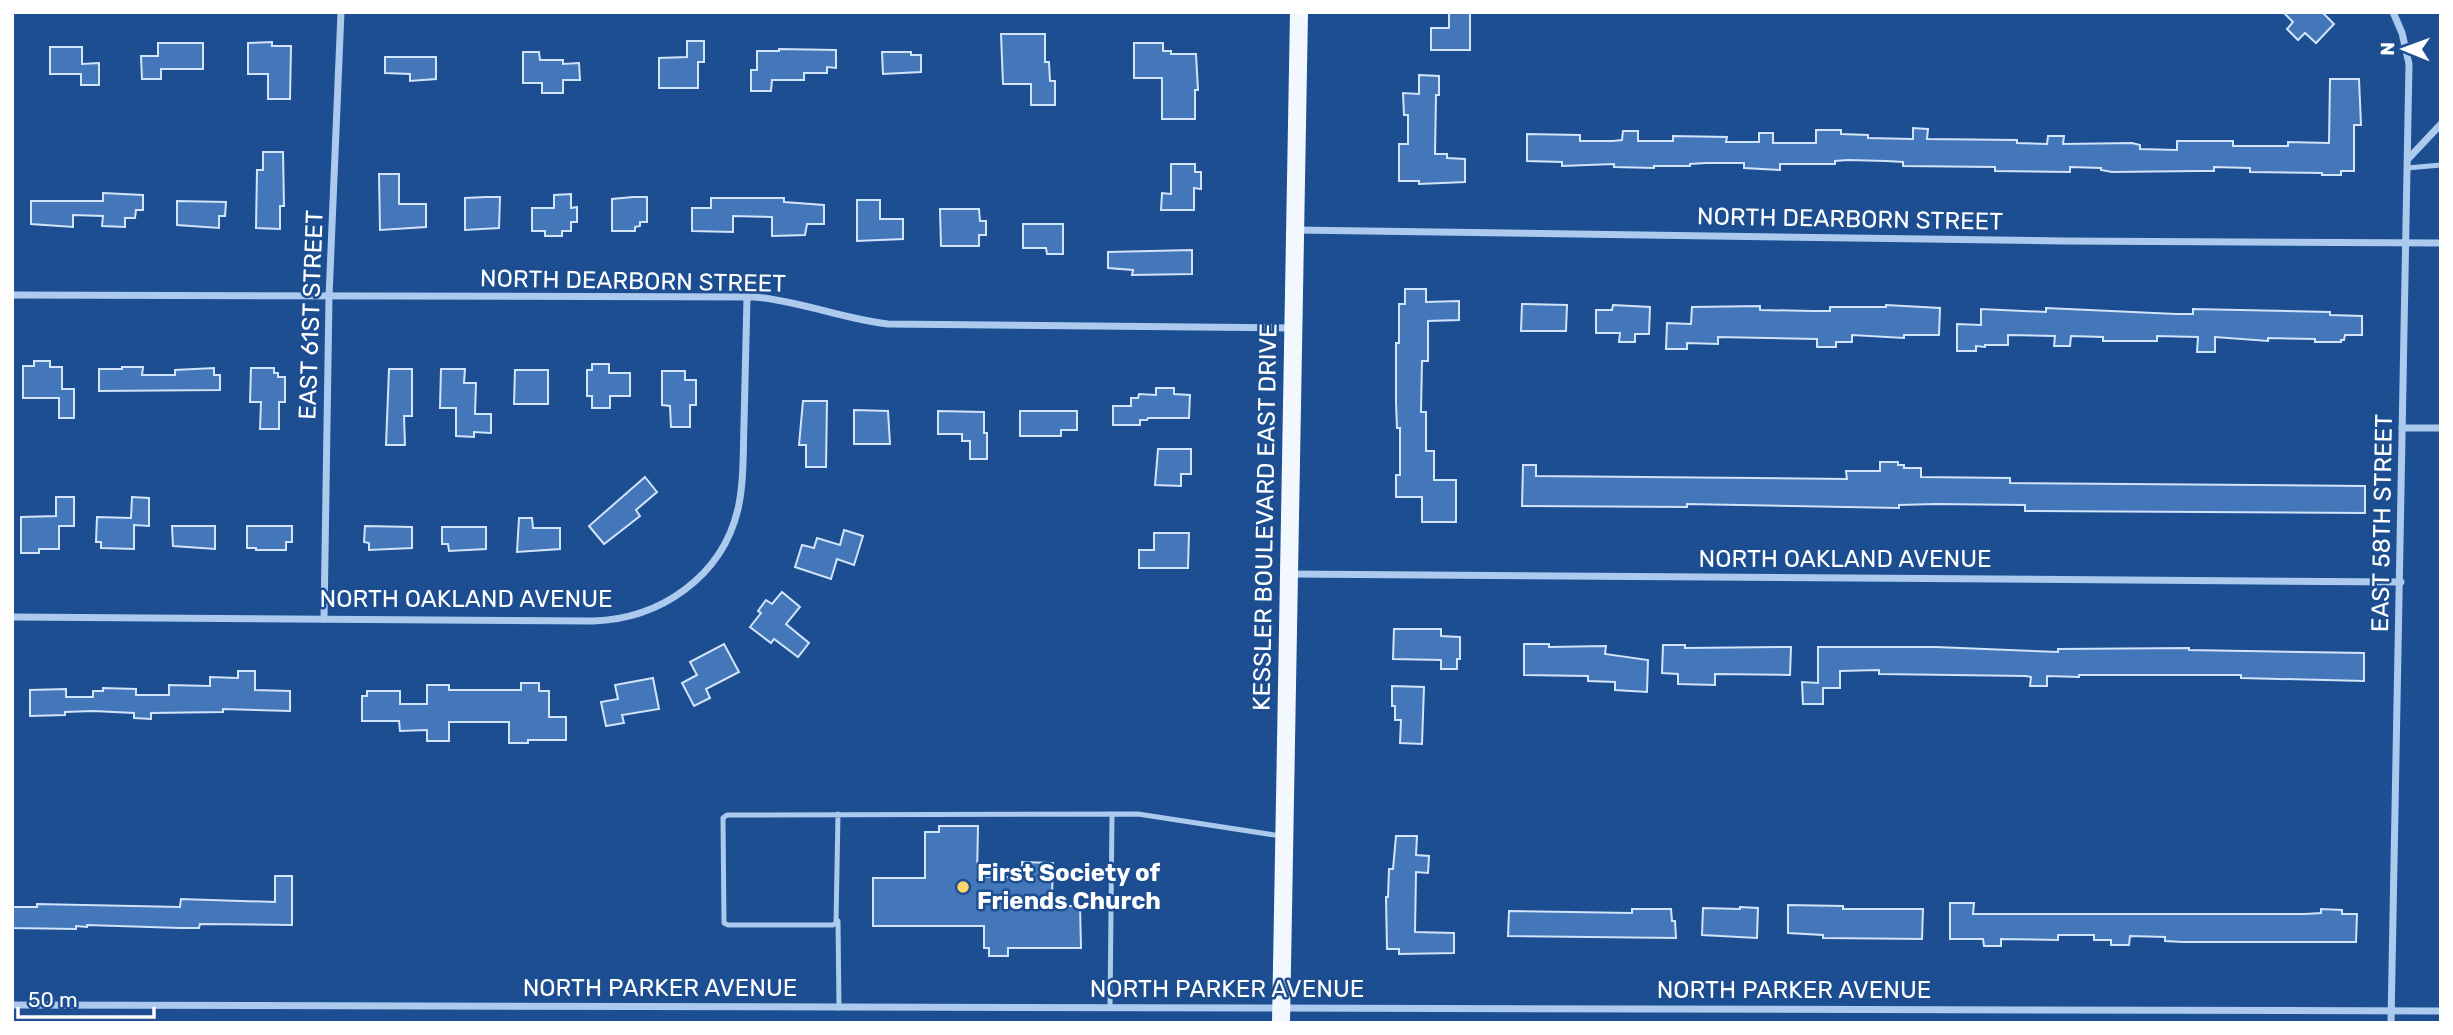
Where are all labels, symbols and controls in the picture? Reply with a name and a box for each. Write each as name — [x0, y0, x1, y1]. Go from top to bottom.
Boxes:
north arrow — [2369, 14, 2439, 84]
text: N — [2376, 42, 2399, 56]
street label: NORTH DEARBORN STREET — [1697, 202, 2003, 236]
street label: EAST 61ST STREET — [293, 210, 329, 420]
street label: NORTH DEARBORN STREET — [480, 264, 786, 298]
street label: KESSLER BOULEVARD EAST DRIVE — [1248, 323, 1282, 711]
street label: EAST 58TH STREET — [2366, 414, 2398, 632]
street label: NORTH OAKLAND AVENUE — [1698, 545, 1992, 573]
street label: NORTH OAKLAND AVENUE — [319, 585, 613, 613]
place label: First Society of Friends Church — [977, 859, 1161, 915]
marker: First Society of Friends Church — [955, 879, 971, 895]
street label: NORTH PARKER AVENUE — [523, 974, 797, 1002]
street label: NORTH PARKER AVENUE — [1090, 975, 1364, 1003]
scale bar — [18, 976, 154, 1020]
street label: NORTH PARKER AVENUE — [1657, 976, 1931, 1004]
text: 50 m — [28, 987, 78, 1012]

